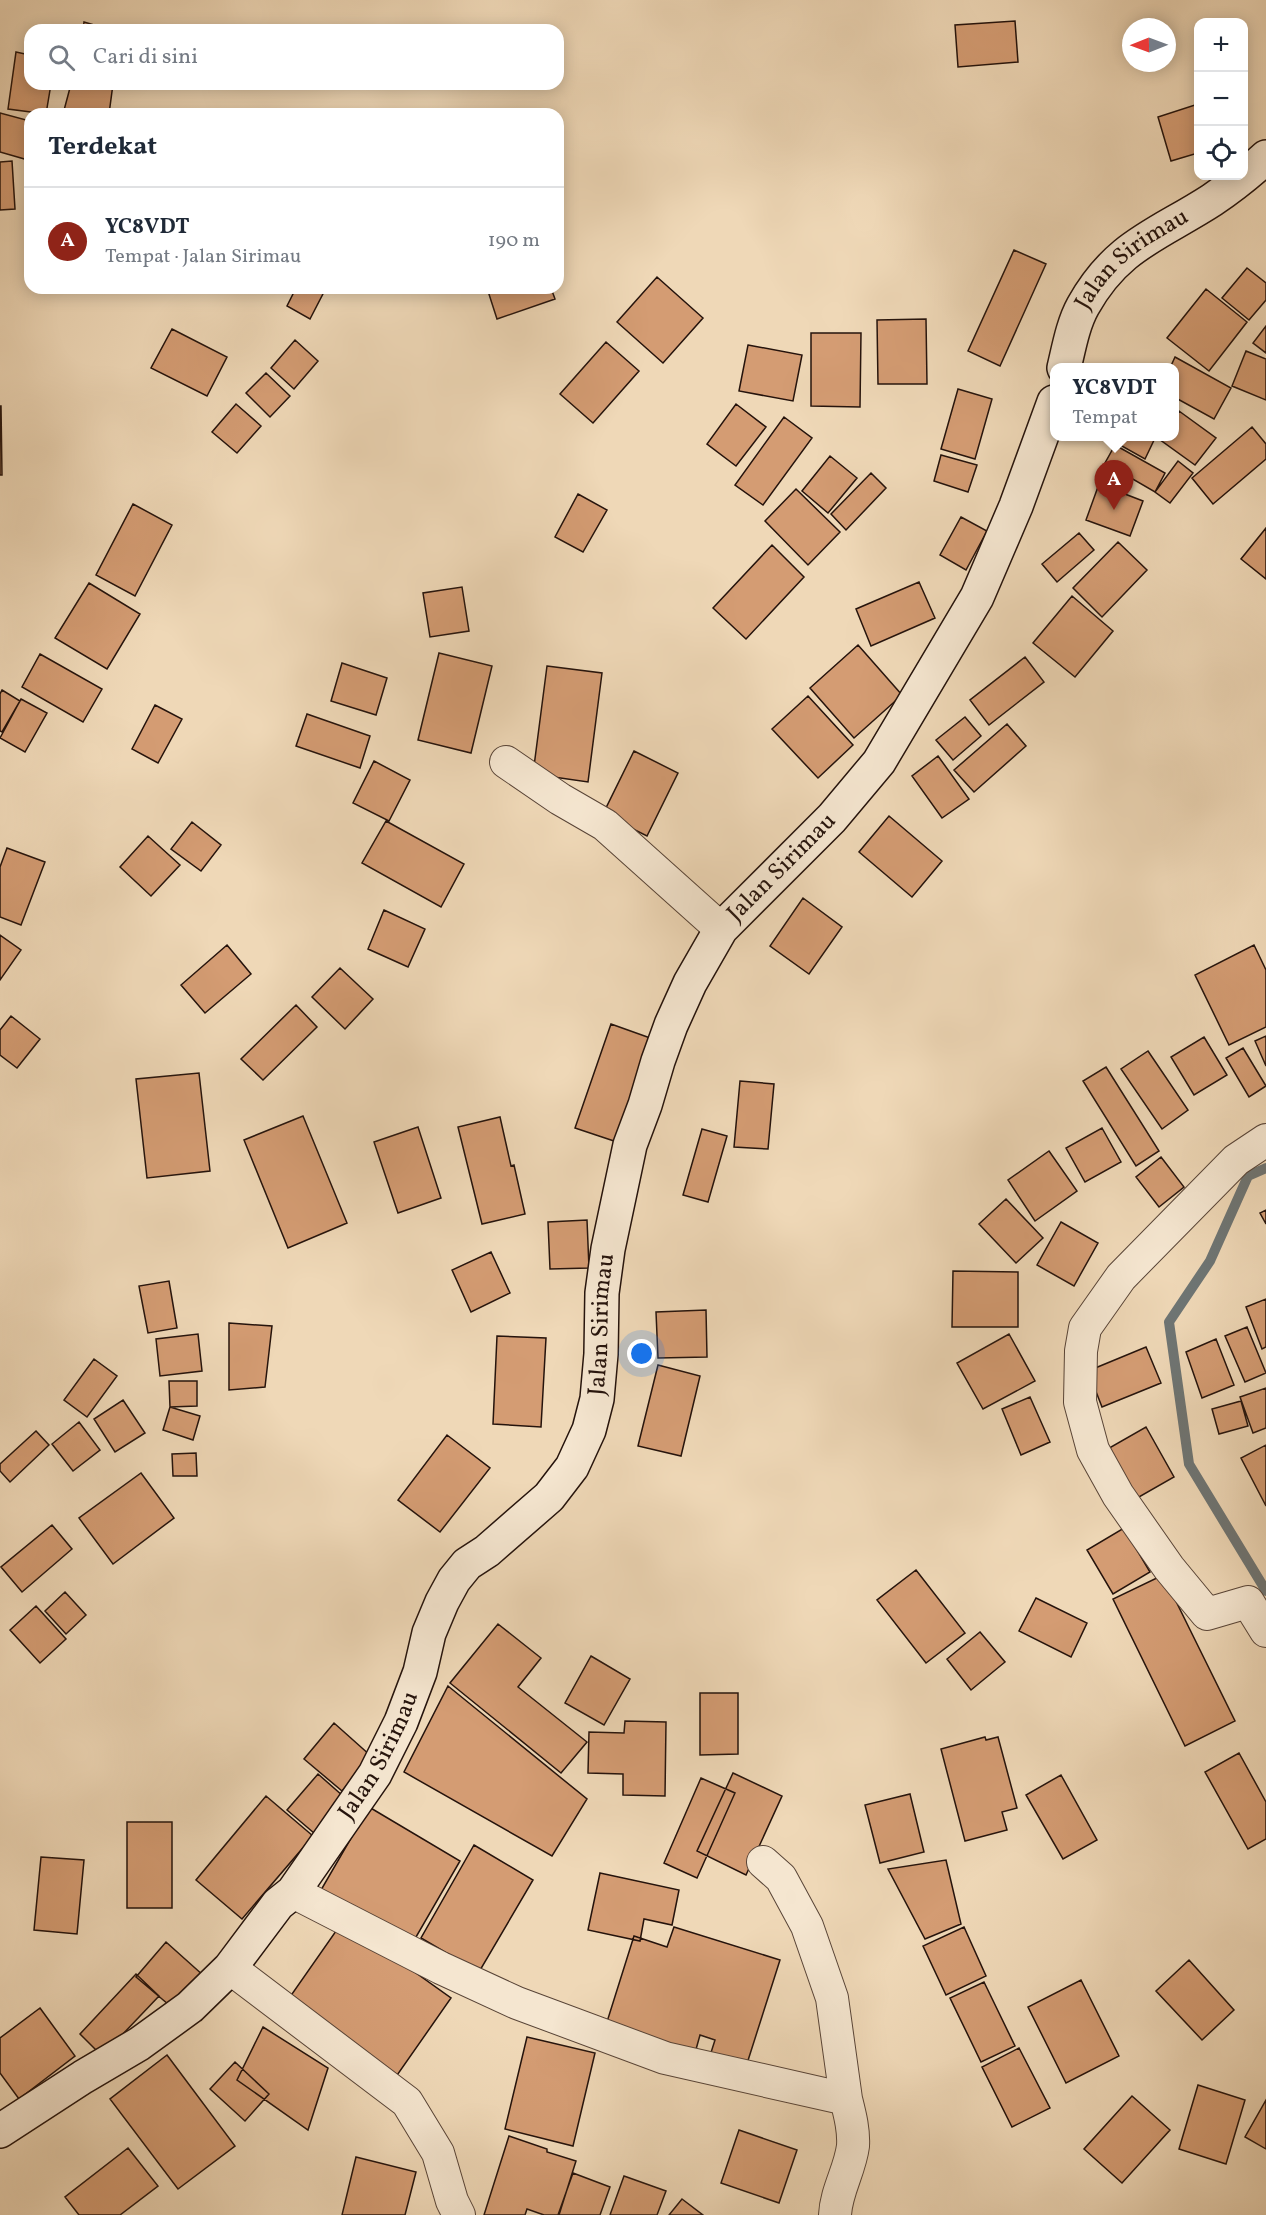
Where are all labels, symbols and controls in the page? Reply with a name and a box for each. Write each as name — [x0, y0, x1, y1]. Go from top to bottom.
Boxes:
north arrow — [1122, 18, 1176, 72]
map controls — [1194, 18, 1248, 180]
button: + — [1194, 18, 1248, 72]
search box — [24, 24, 564, 90]
icon: search — [45, 41, 78, 74]
text: Cari di sini — [93, 42, 198, 73]
button: − — [1194, 72, 1248, 126]
button: locate — [1194, 126, 1248, 180]
text: Terdekat — [48, 129, 157, 165]
street label: Jalan Sirimau — [1067, 201, 1195, 316]
text: YC8VDT — [105, 212, 190, 243]
text: A — [60, 227, 75, 255]
text: 190 m — [488, 227, 540, 255]
text: Tempat · Jalan Sirimau — [105, 243, 301, 271]
popup — [1050, 363, 1179, 441]
text: YC8VDT — [1072, 373, 1157, 404]
text: Tempat — [1072, 404, 1138, 432]
pin: A — [1094, 460, 1134, 510]
street label: Jalan Sirimau — [720, 805, 845, 930]
street label: Jalan Sirimau — [580, 1251, 624, 1397]
your location — [627, 1339, 656, 1368]
street label: Jalan Sirimau — [331, 1687, 428, 1827]

